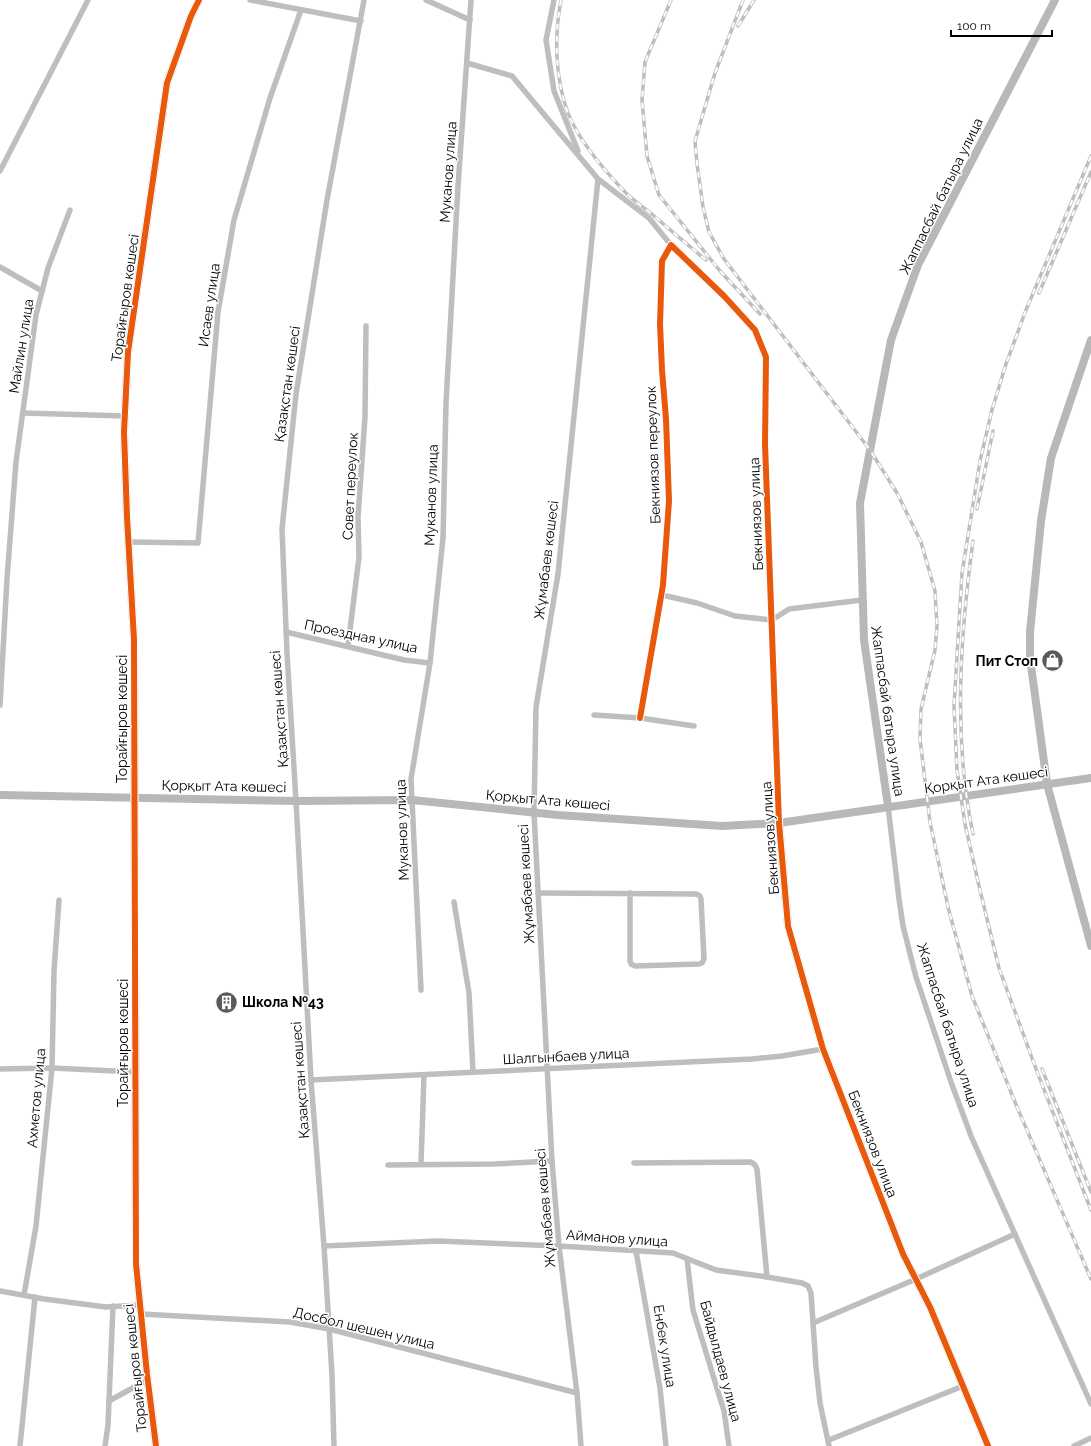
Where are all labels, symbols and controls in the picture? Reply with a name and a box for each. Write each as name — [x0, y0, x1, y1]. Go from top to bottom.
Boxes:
scale bar — [951, 12, 1052, 38]
text: 100 m — [957, 19, 991, 33]
street label: Жаппасбай батыра улица — [896, 115, 986, 277]
street label: Муканов улица — [436, 121, 460, 223]
street label: Торайғыров көшесі — [108, 233, 142, 363]
street label: Исаев улица — [195, 262, 223, 348]
street label: Майлин улица — [6, 298, 36, 394]
street label: Қазақстан көшесі — [271, 325, 303, 443]
street label: Бекниязов переулок — [643, 386, 663, 524]
street label: Совет переулок — [339, 432, 361, 540]
street label: Муканов улица — [421, 444, 441, 546]
street label: Бекниязов улица — [746, 457, 766, 571]
street label: Жұмабаев көшесі — [531, 500, 561, 620]
street label: Проездная улица — [303, 616, 419, 656]
street label: Жаппасбай батыра улица — [868, 625, 908, 797]
shop icon: Пит Стоп — [1040, 648, 1066, 674]
street label: Қазақстан көшесі — [267, 650, 291, 768]
place label: Пит Стоп — [976, 653, 1038, 669]
street label: Торайғыров көшесі — [114, 655, 130, 783]
street label: Қорқыт Ата көшесі — [923, 763, 1049, 797]
street label: Қорқыт Ата көшесі — [162, 777, 286, 795]
street label: Муканов улица — [392, 779, 412, 881]
street label: Бекниязов улица — [758, 781, 782, 895]
street label: Қорқыт Ата көшесі — [485, 787, 611, 813]
street label: Жұмабаев көшесі — [515, 824, 537, 944]
street label: Жаппасбай батыра улица — [914, 941, 982, 1109]
street label: Торайғыров көшесі — [115, 979, 131, 1107]
building icon: Школа №43 — [213, 989, 239, 1015]
place label: Школа №43 — [242, 994, 324, 1010]
street label: Қазақстан көшесі — [288, 1021, 312, 1139]
street label: Шалгынбаев улица — [502, 1045, 630, 1067]
street label: Ахметов улица — [24, 1048, 48, 1148]
street label: Бекниязов улица — [845, 1088, 901, 1200]
street label: Жұмабаев көшесі — [532, 1148, 558, 1268]
street label: Айманов улица — [566, 1226, 668, 1250]
street label: Байдылдаев улица — [697, 1299, 745, 1423]
street label: Торайғыров көшесі — [120, 1303, 150, 1433]
street label: Досбол шешен улица — [292, 1304, 436, 1352]
street label: Енбек улица — [651, 1304, 679, 1388]

